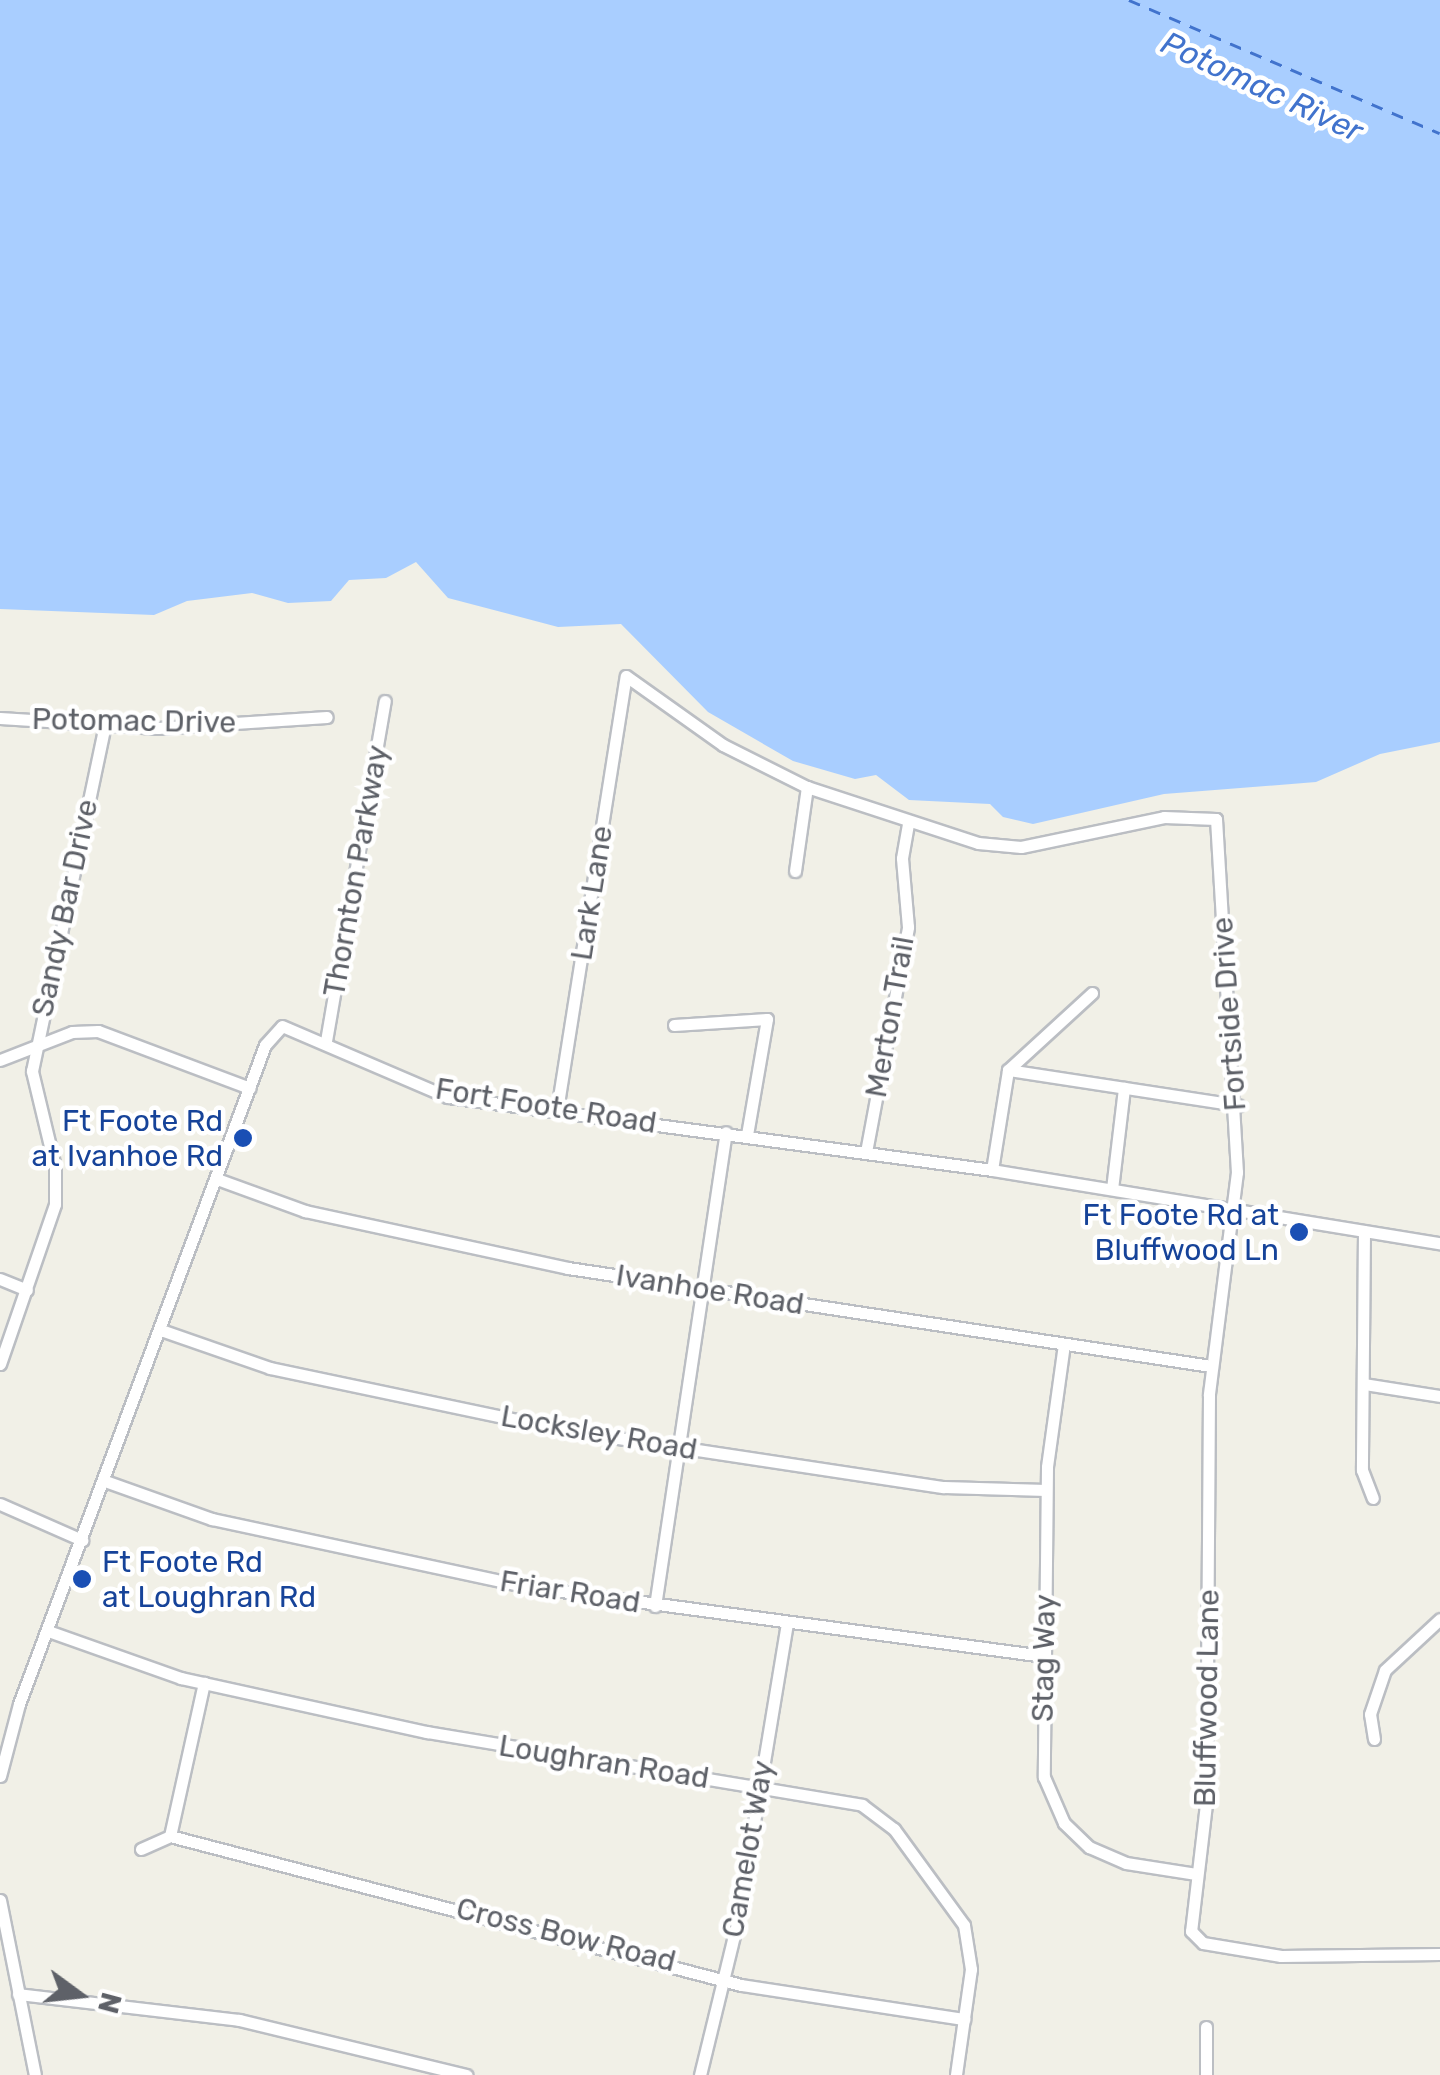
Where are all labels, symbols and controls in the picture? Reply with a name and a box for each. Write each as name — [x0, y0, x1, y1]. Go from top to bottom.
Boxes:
water label: Potomac River — [1155, 24, 1369, 150]
street label: Potomac Drive — [31, 701, 237, 741]
street label: Thornton Parkway — [316, 742, 396, 1000]
street label: Sandy Bar Drive — [24, 795, 106, 1021]
street label: Lark Lane — [564, 823, 620, 963]
street label: Fortside Drive — [1204, 916, 1254, 1112]
street label: Merton Trail — [858, 933, 922, 1101]
street label: Fort Foote Road — [433, 1071, 659, 1141]
place label: Ft Foote Rd at Ivanhoe Rd — [32, 1103, 223, 1174]
marker: Ft Foote Rd at Ivanhoe Rd — [232, 1127, 254, 1149]
place label: Ft Foote Rd at Bluffwood Ln — [1083, 1197, 1279, 1268]
marker: Ft Foote Rd at Bluffwood Ln — [1288, 1221, 1310, 1243]
street label: Ivanhoe Road — [614, 1257, 806, 1323]
street label: Locksley Road — [498, 1398, 700, 1468]
place label: Ft Foote Rd at Loughran Rd — [102, 1544, 316, 1614]
street label: Friar Road — [497, 1563, 643, 1621]
marker: Ft Foote Rd at Loughran Rd — [71, 1568, 93, 1590]
street label: Bluffwood Lane — [1187, 1589, 1227, 1807]
street label: Stag Way — [1025, 1594, 1063, 1722]
street label: Loughran Road — [496, 1728, 712, 1796]
street label: Camelot Way — [715, 1757, 781, 1941]
street label: Cross Bow Road — [452, 1890, 680, 1980]
north arrow — [30, 1945, 130, 2045]
text: N — [91, 1989, 128, 2017]

